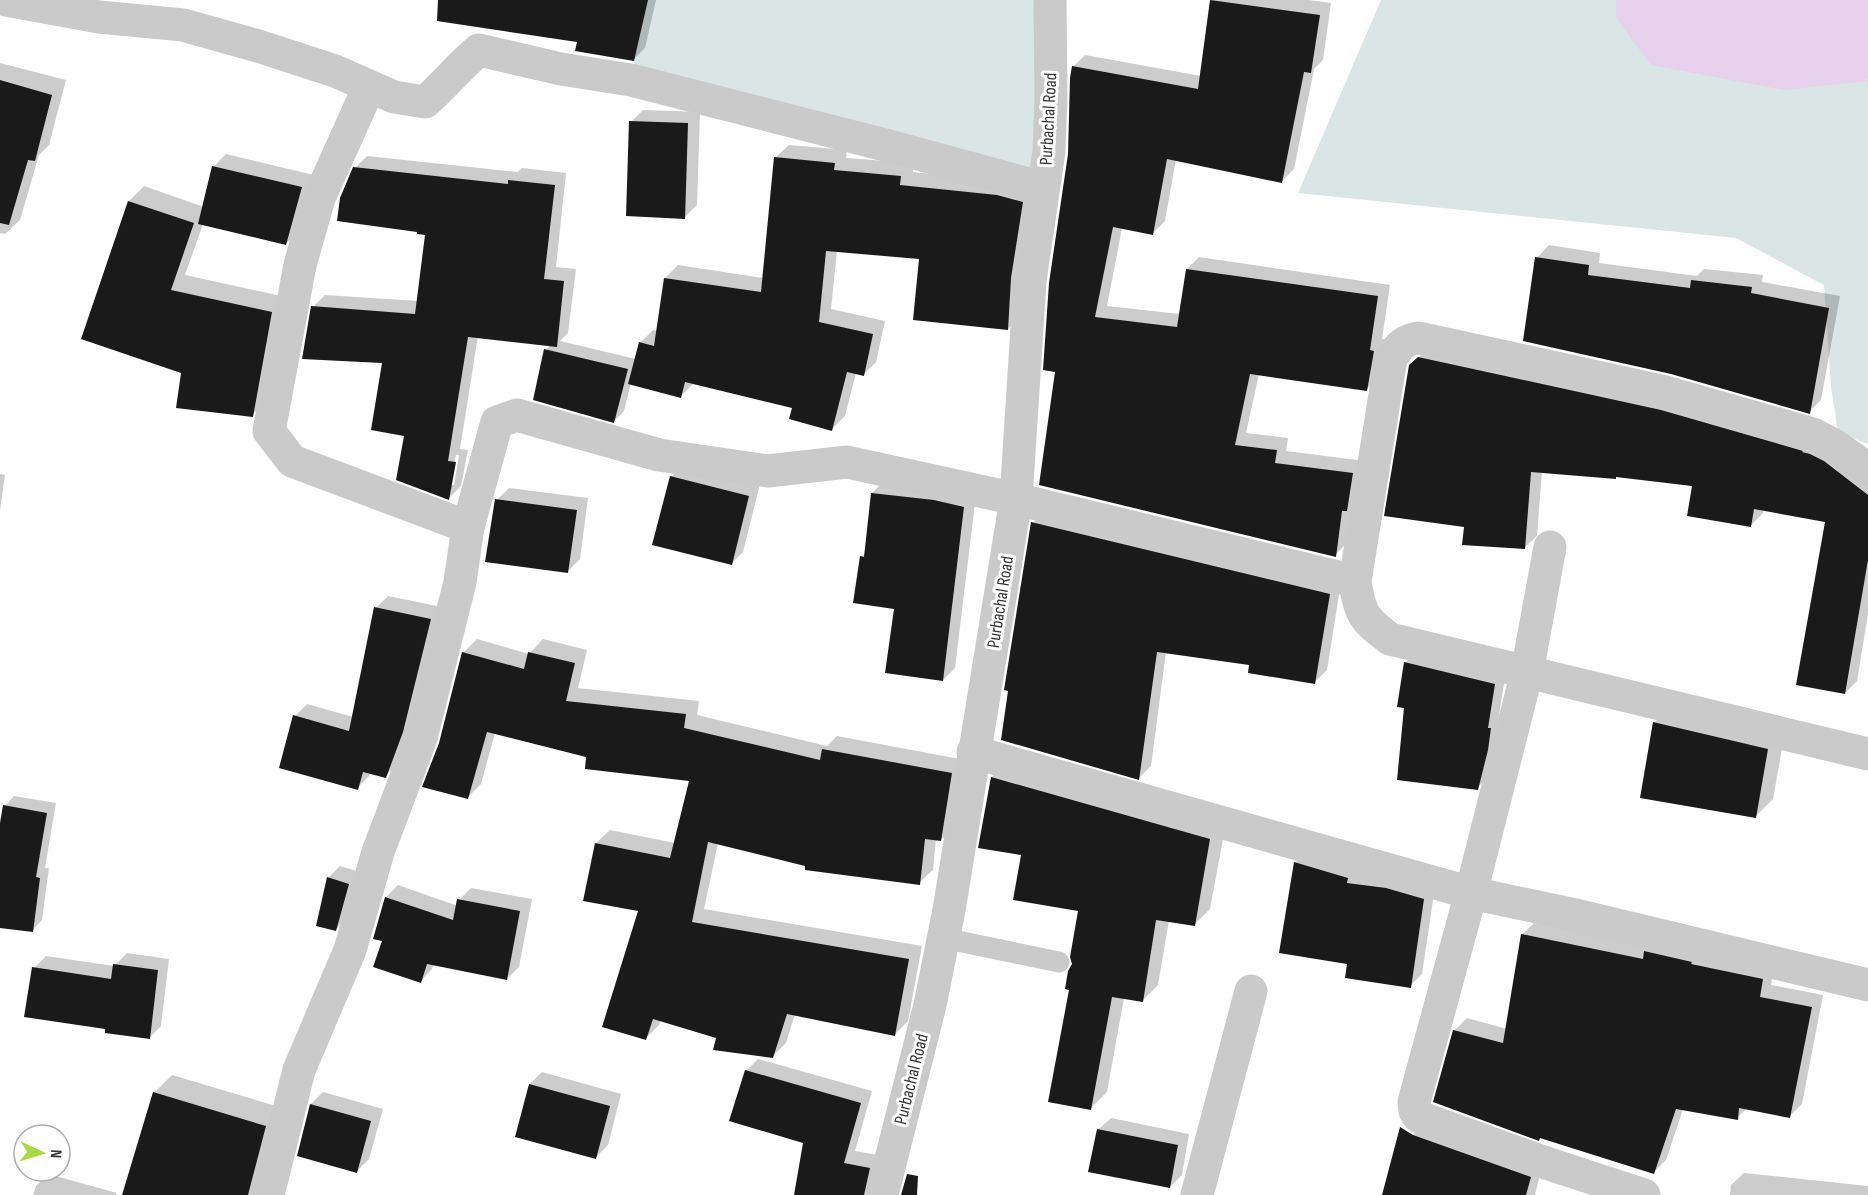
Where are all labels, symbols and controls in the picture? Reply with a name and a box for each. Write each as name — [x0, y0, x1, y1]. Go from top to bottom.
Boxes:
street label: Purbachal Road — [1036, 72, 1061, 166]
street label: Purbachal Road — [983, 555, 1018, 650]
street label: Purbachal Road — [890, 1032, 933, 1127]
north arrow — [12, 1123, 72, 1183]
text: N — [46, 1149, 65, 1159]

